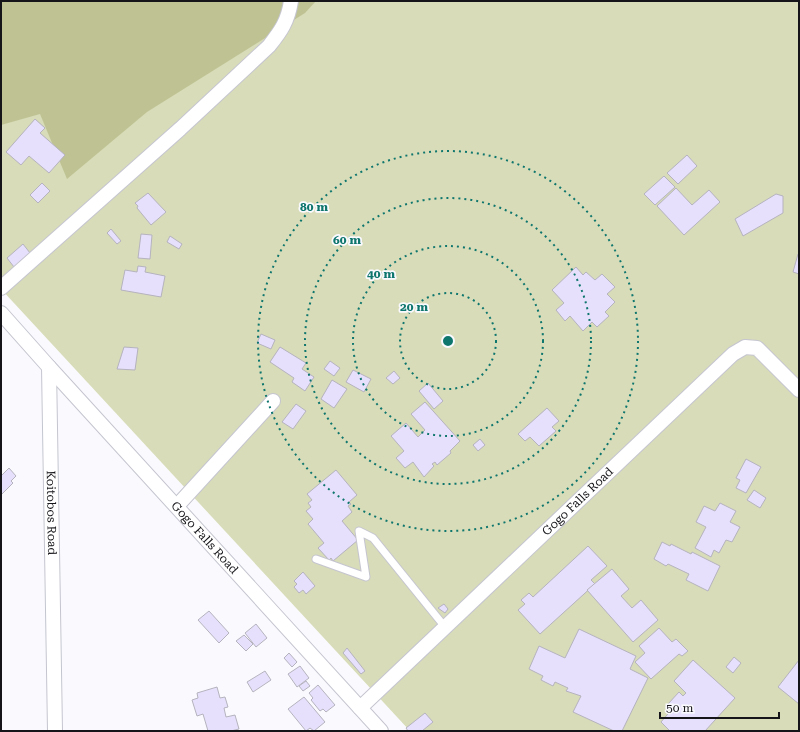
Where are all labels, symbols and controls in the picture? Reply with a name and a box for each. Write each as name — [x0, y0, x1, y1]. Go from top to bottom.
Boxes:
text: 80 m — [300, 200, 328, 214]
text: 60 m — [333, 233, 361, 247]
text: 40 m — [367, 267, 395, 281]
text: 20 m — [400, 300, 428, 314]
centre of rings — [441, 334, 455, 348]
street label: Gogo Falls Road — [539, 464, 616, 538]
street label: Koitobos Road — [44, 470, 59, 556]
street label: Gogo Falls Road — [168, 499, 241, 577]
scale bar — [660, 694, 779, 720]
text: 50 m — [666, 701, 693, 715]

